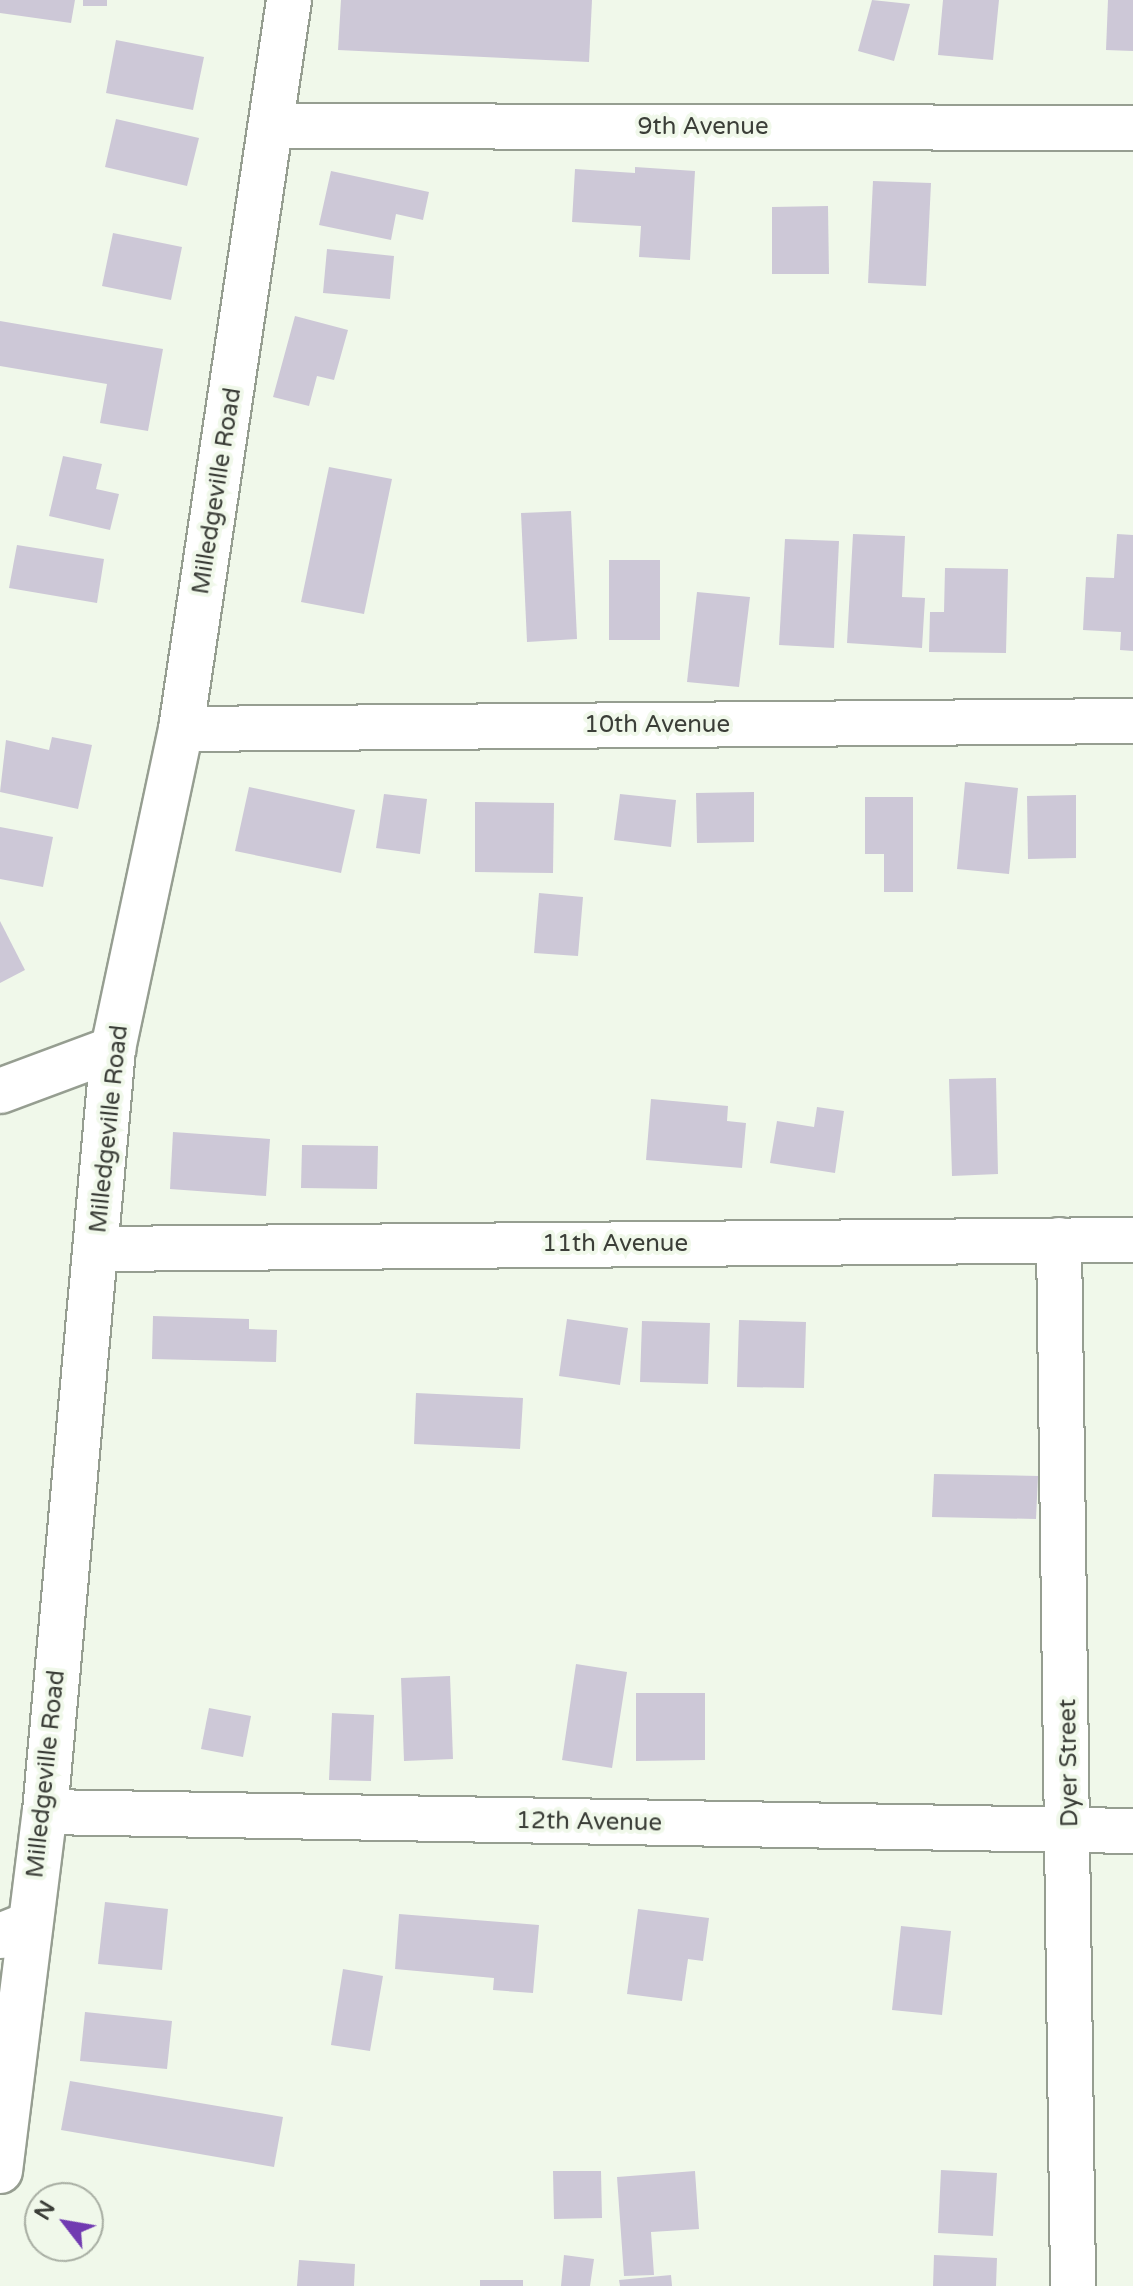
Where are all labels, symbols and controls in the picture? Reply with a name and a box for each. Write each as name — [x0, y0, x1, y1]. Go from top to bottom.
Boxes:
street label: 9th Avenue — [638, 113, 768, 141]
street label: Milledgeville Road — [186, 386, 248, 596]
street label: 10th Avenue — [584, 711, 730, 739]
street label: Milledgeville Road — [84, 1024, 134, 1234]
street label: 11th Avenue — [542, 1230, 688, 1258]
street label: Milledgeville Road — [21, 1669, 71, 1879]
street label: Dyer Street — [1053, 1699, 1085, 1827]
street label: 12th Avenue — [516, 1806, 662, 1838]
north arrow — [24, 2182, 104, 2262]
text: N — [29, 2196, 61, 2225]

